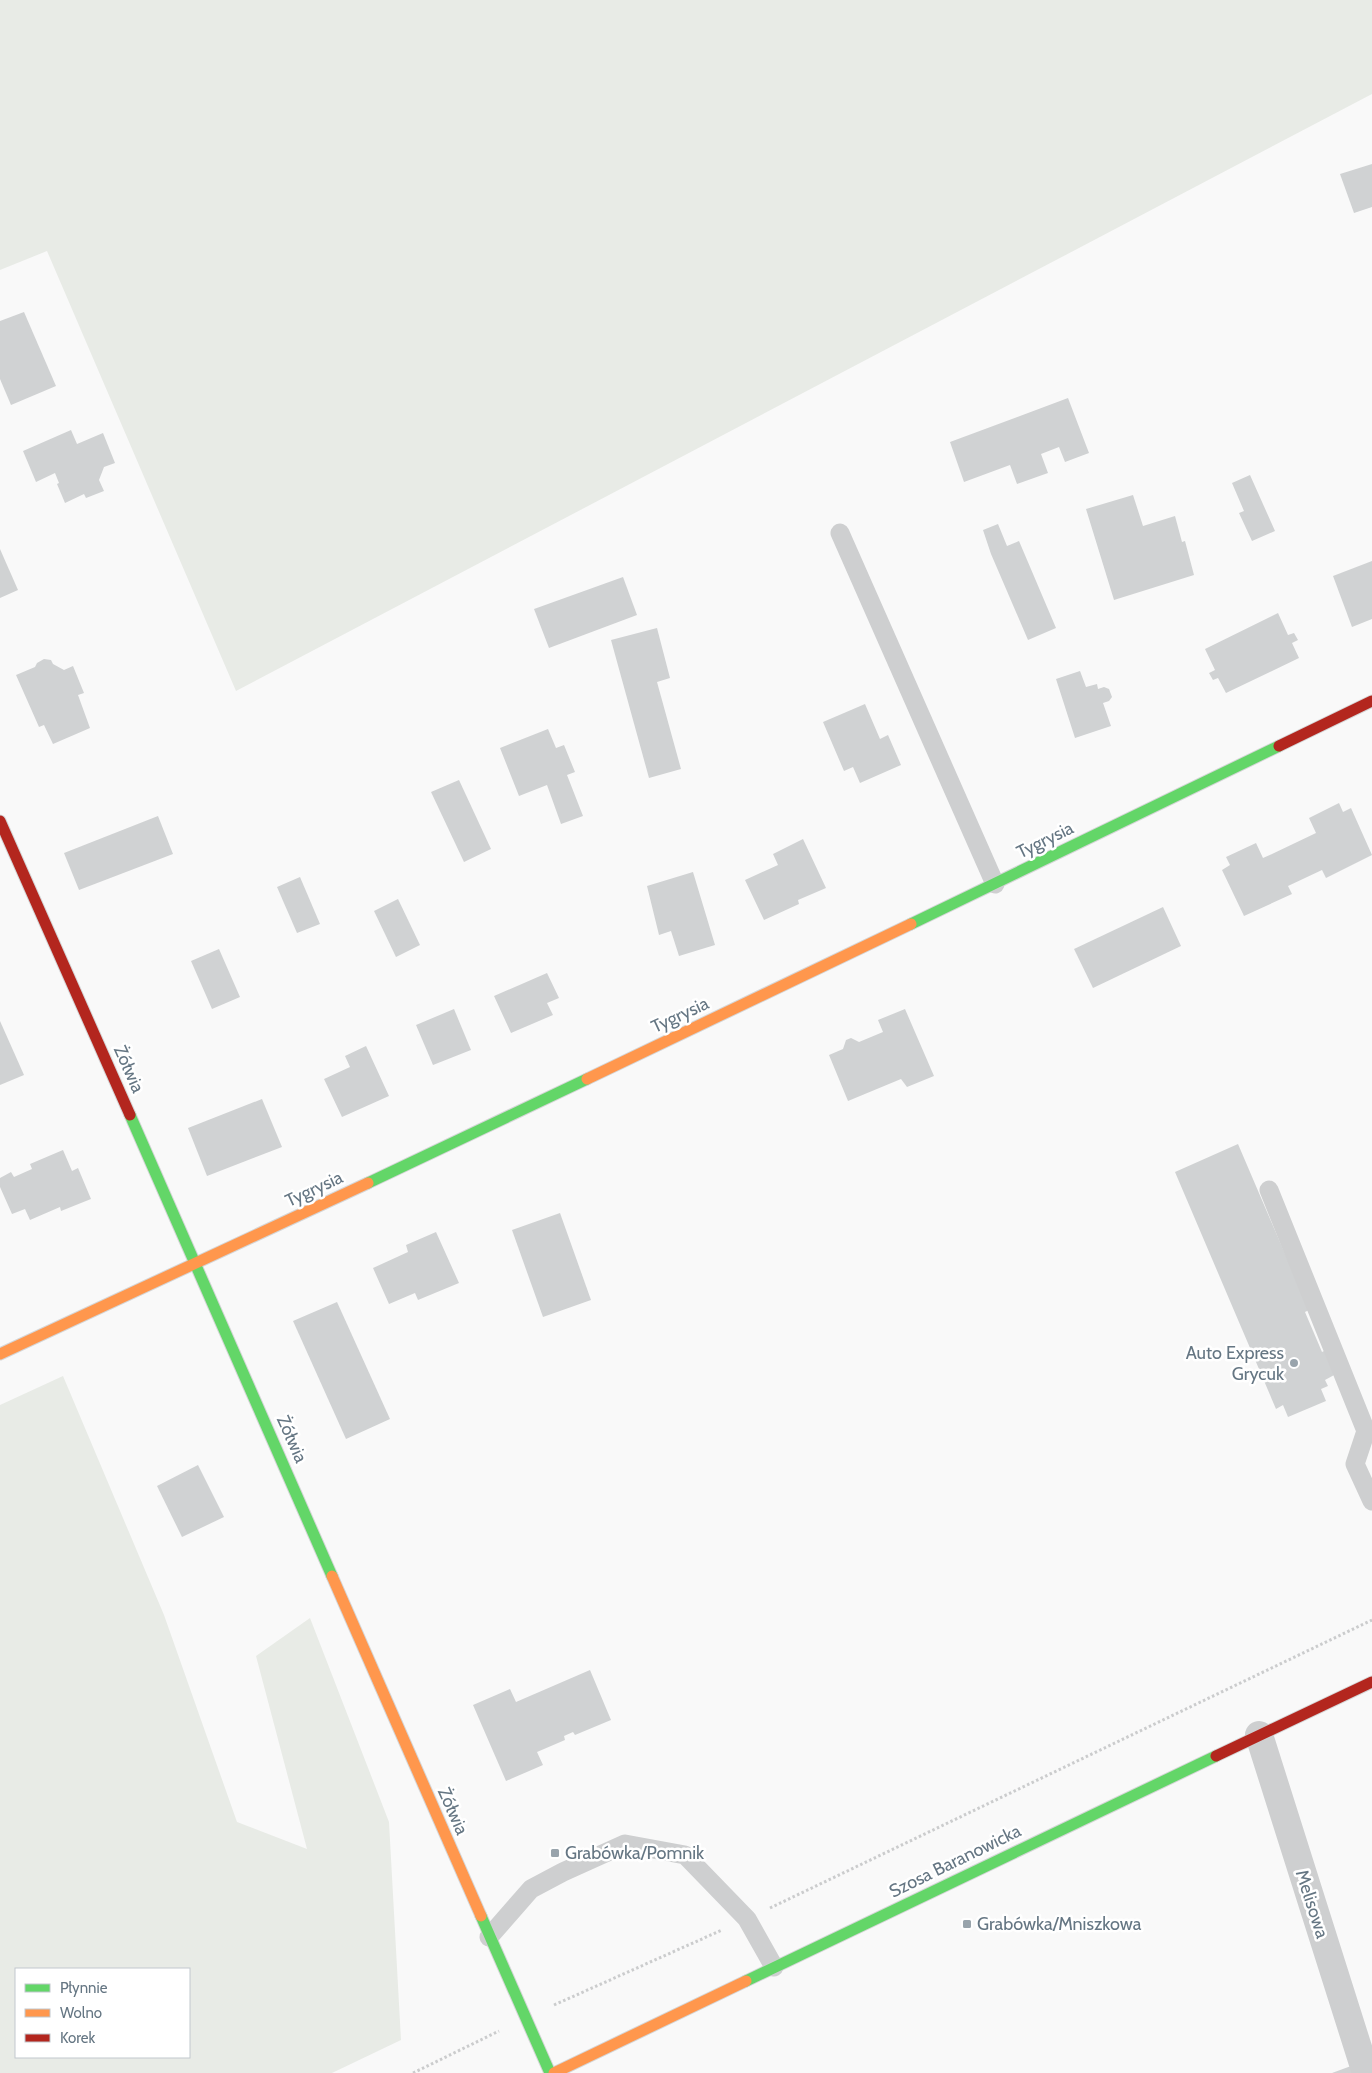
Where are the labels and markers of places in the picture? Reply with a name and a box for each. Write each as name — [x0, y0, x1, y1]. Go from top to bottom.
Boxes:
place label: Auto Express Grycuk — [1186, 1342, 1285, 1385]
marker: Auto Express Grycuk — [1288, 1357, 1300, 1369]
place label: Grabówka/Pomnik — [565, 1842, 705, 1864]
marker: Grabówka/Pomnik — [549, 1847, 561, 1859]
place label: Grabówka/Mniszkowa — [977, 1913, 1142, 1935]
marker: Grabówka/Mniszkowa — [961, 1918, 973, 1930]

